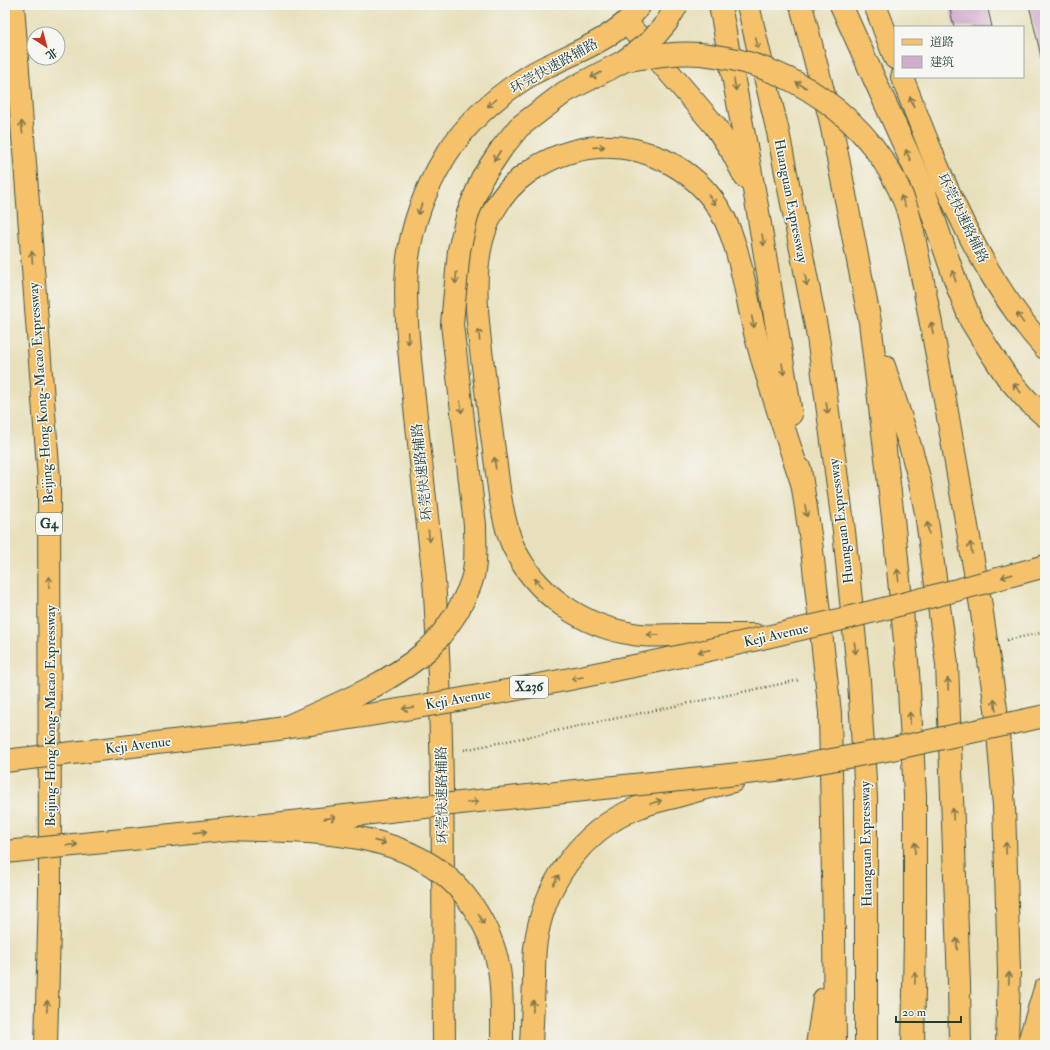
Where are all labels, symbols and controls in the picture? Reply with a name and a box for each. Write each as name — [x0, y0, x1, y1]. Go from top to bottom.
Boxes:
north arrow — [26, 26, 66, 66]
legend — [894, 26, 1024, 78]
street label: 环莞快速路辅路 — [507, 35, 601, 97]
text: 道路 — [930, 35, 954, 50]
one-way arrow — [754, 36, 762, 49]
text: 北 — [43, 45, 60, 62]
text: 建筑 — [930, 55, 954, 70]
one-way arrow — [591, 72, 603, 80]
one-way arrow — [731, 78, 739, 91]
one-way arrow — [795, 81, 807, 88]
one-way arrow — [908, 97, 916, 109]
one-way arrow — [486, 99, 497, 107]
one-way arrow — [19, 121, 26, 134]
street label: Huanguan Expressway — [770, 138, 812, 265]
one-way arrow — [592, 144, 605, 151]
one-way arrow — [904, 149, 911, 161]
one-way arrow — [493, 150, 501, 161]
street label: 环莞快速路辅路 — [934, 170, 992, 266]
one-way arrow — [708, 194, 716, 205]
one-way arrow — [899, 196, 906, 208]
one-way arrow — [416, 203, 423, 216]
one-way arrow — [759, 233, 767, 246]
one-way arrow — [29, 251, 36, 264]
one-way arrow — [453, 271, 460, 284]
one-way arrow — [949, 271, 957, 283]
one-way arrow — [803, 273, 811, 286]
street label: Beijing-Hong Kong-Macao Expressway — [25, 281, 58, 504]
one-way arrow — [1016, 313, 1024, 324]
one-way arrow — [749, 315, 757, 328]
one-way arrow — [927, 322, 935, 335]
one-way arrow — [475, 328, 483, 341]
one-way arrow — [405, 331, 412, 344]
one-way arrow — [779, 362, 787, 375]
one-way arrow — [1013, 383, 1022, 394]
one-way arrow — [458, 400, 465, 413]
one-way arrow — [823, 401, 831, 414]
street label: 环莞快速路辅路 — [408, 422, 436, 522]
street label: Huanguan Expressway — [825, 456, 858, 585]
one-way arrow — [492, 457, 499, 470]
one-way arrow — [802, 504, 810, 517]
road number: G4 — [36, 513, 62, 535]
one-way arrow — [924, 522, 932, 535]
one-way arrow — [425, 530, 433, 543]
one-way arrow — [967, 542, 975, 555]
one-way arrow — [894, 569, 902, 582]
one-way arrow — [1001, 573, 1014, 581]
one-way arrow — [45, 576, 53, 589]
one-way arrow — [534, 578, 543, 589]
street label: Beijing-Hong Kong-Macao Expressway — [42, 604, 60, 827]
street label: Keji Avenue — [742, 619, 810, 651]
one-way arrow — [647, 631, 660, 639]
one-way arrow — [852, 641, 859, 654]
one-way arrow — [698, 647, 711, 655]
one-way arrow — [571, 674, 584, 682]
road number: X236 — [510, 676, 548, 698]
one-way arrow — [944, 678, 952, 691]
street label: Keji Avenue — [424, 685, 492, 713]
one-way arrow — [991, 698, 999, 711]
one-way arrow — [402, 704, 415, 712]
one-way arrow — [907, 712, 914, 725]
street label: Keji Avenue — [104, 733, 172, 757]
street label: 环莞快速路辅路 — [433, 746, 451, 844]
street label: Huanguan Expressway — [856, 780, 877, 907]
one-way arrow — [466, 798, 479, 805]
one-way arrow — [649, 798, 662, 805]
one-way arrow — [949, 808, 956, 821]
one-way arrow — [323, 814, 336, 821]
one-way arrow — [194, 828, 207, 836]
one-way arrow — [374, 839, 387, 847]
one-way arrow — [65, 841, 78, 849]
one-way arrow — [911, 842, 919, 855]
one-way arrow — [1002, 842, 1009, 855]
one-way arrow — [553, 874, 561, 886]
one-way arrow — [477, 913, 485, 925]
one-way arrow — [954, 938, 961, 951]
one-way arrow — [911, 972, 919, 985]
one-way arrow — [1005, 972, 1013, 985]
scale bar — [896, 998, 961, 1024]
one-way arrow — [43, 1000, 51, 1013]
one-way arrow — [529, 1000, 537, 1013]
text: 20 m — [902, 1005, 927, 1020]

